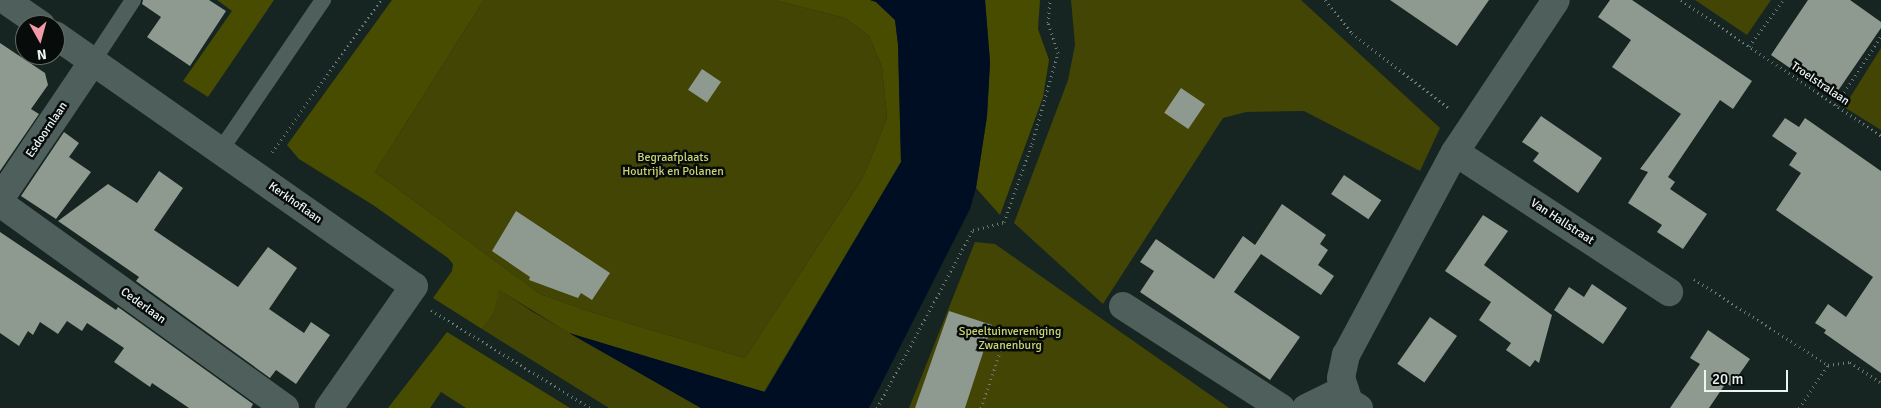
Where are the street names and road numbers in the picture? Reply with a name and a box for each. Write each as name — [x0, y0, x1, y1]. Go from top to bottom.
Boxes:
street label: Troelstralaan — [1788, 59, 1852, 109]
street label: Esdoornlaan — [23, 99, 71, 161]
street label: Kerkhoflaan — [265, 179, 325, 227]
street label: Van Hallstraat — [1528, 196, 1596, 248]
street label: Cederlaan — [118, 285, 168, 327]

